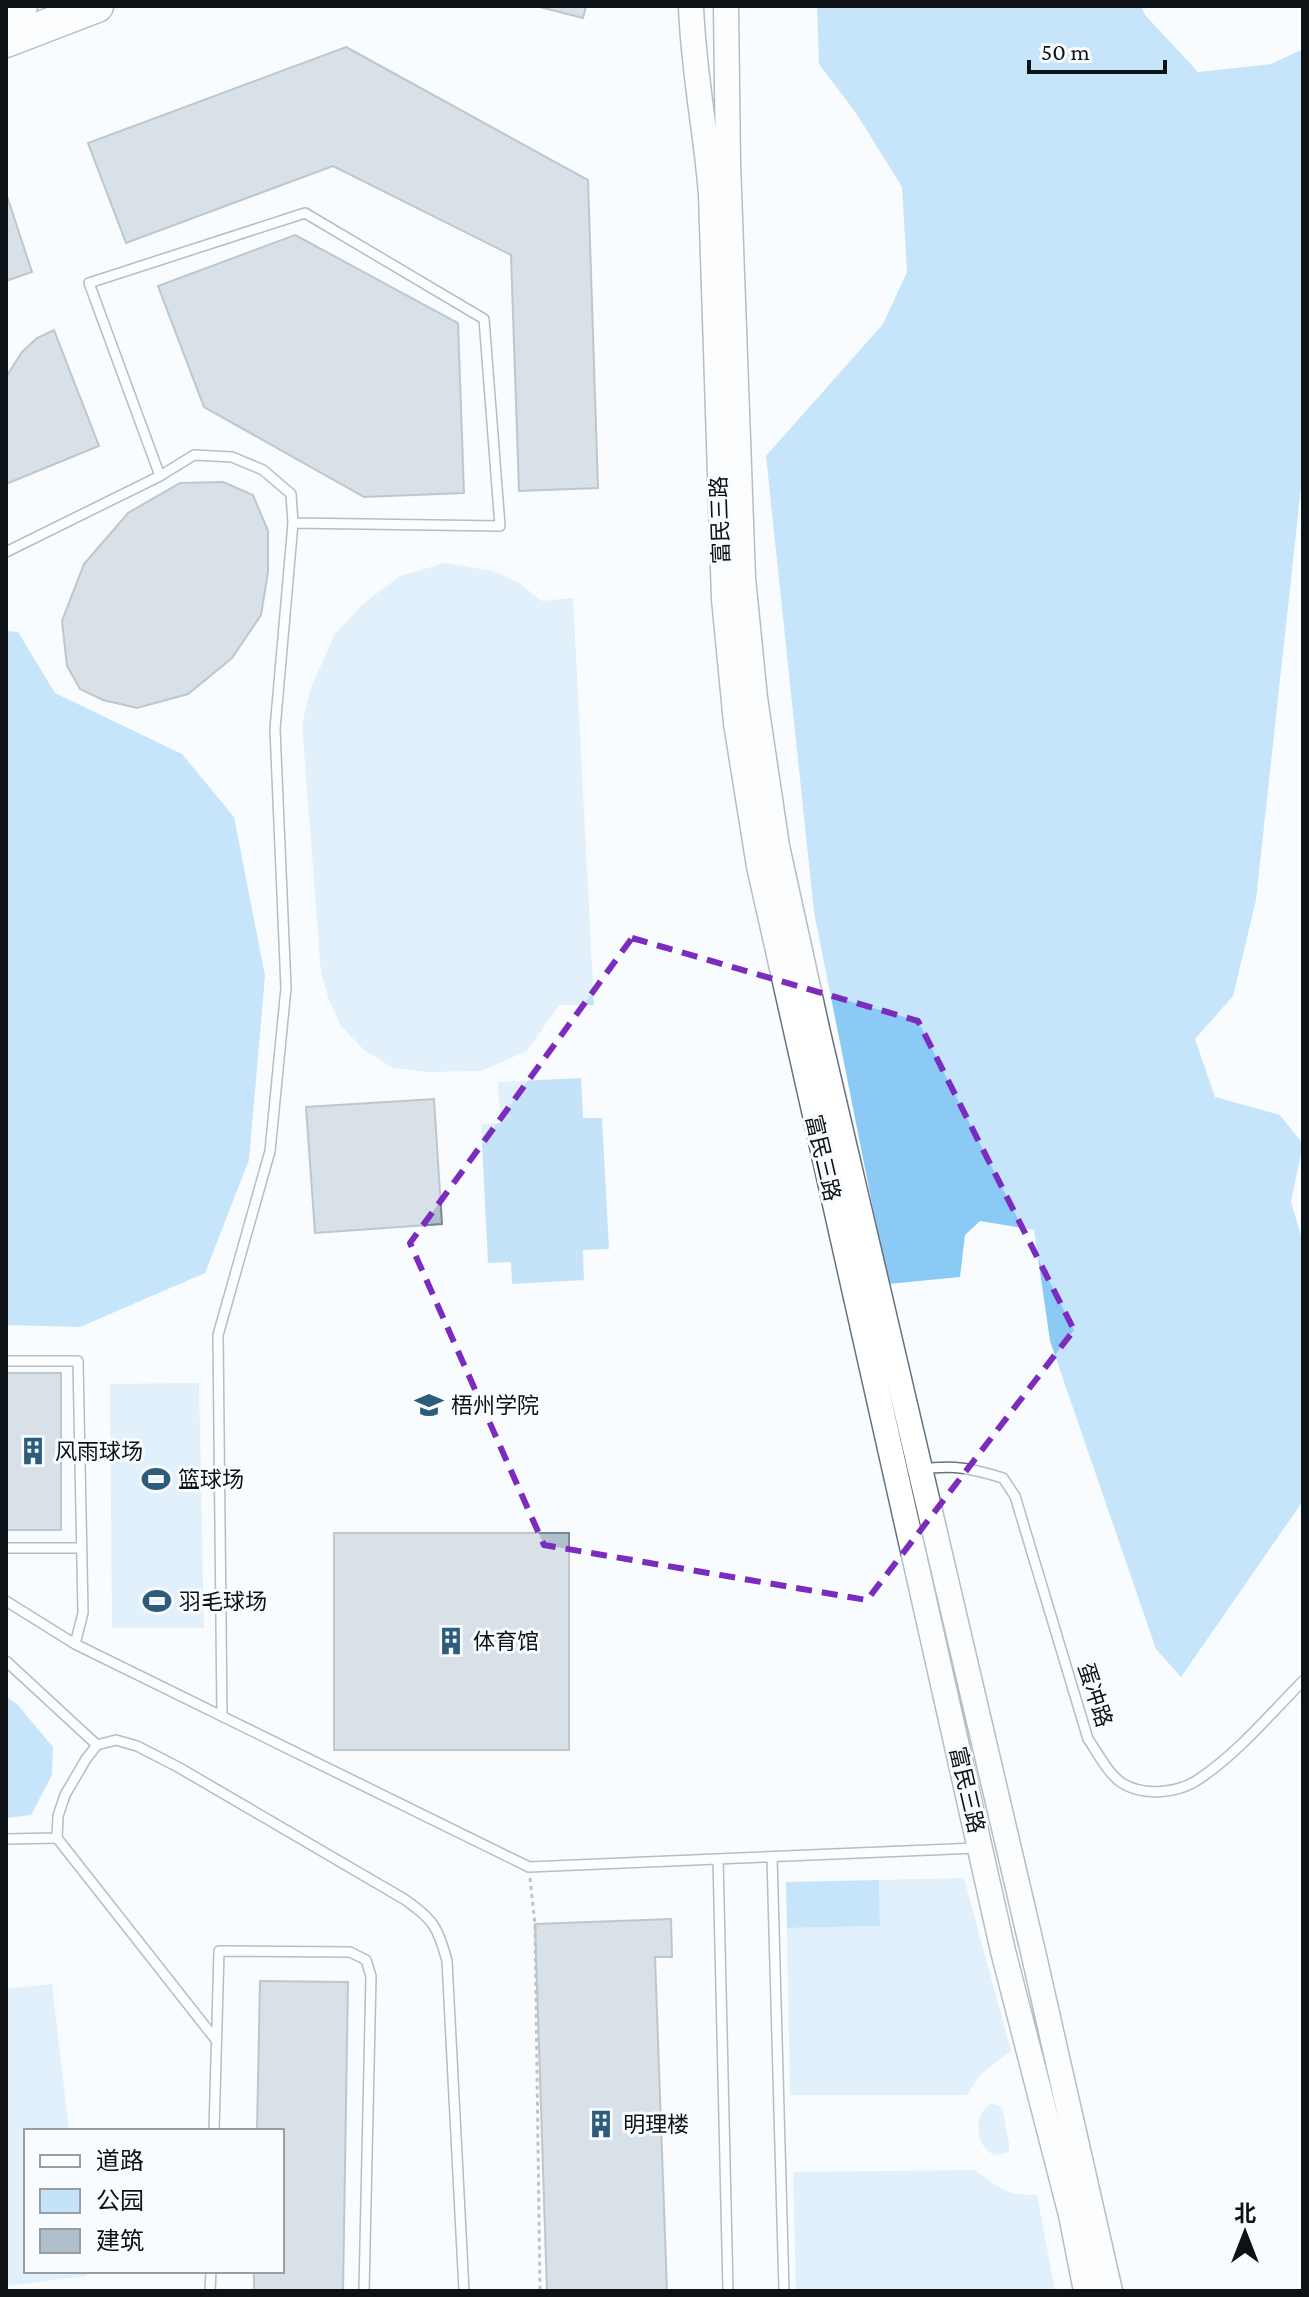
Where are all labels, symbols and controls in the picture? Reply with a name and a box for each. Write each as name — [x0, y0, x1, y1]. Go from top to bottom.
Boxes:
scale bar — [1029, 24, 1165, 74]
text: 50 m — [1041, 38, 1090, 65]
street label: 富民三路 — [706, 476, 734, 564]
street label: 富民三路 — [801, 1112, 845, 1204]
school or university icon: 梧州学院 — [414, 1390, 444, 1420]
place label: 梧州学院 — [451, 1393, 539, 1418]
building icon: 风雨球场 — [18, 1436, 48, 1466]
place label: 风雨球场 — [55, 1439, 143, 1464]
sports icon: 篮球场 — [141, 1464, 171, 1494]
place label: 篮球场 — [178, 1467, 244, 1492]
sports icon: 羽毛球场 — [142, 1586, 172, 1616]
place label: 羽毛球场 — [179, 1589, 267, 1614]
building icon: 体育馆 — [436, 1626, 466, 1656]
place label: 体育馆 — [473, 1629, 539, 1654]
street label: 蛋冲路 — [1073, 1660, 1117, 1730]
street label: 富民三路 — [945, 1744, 989, 1836]
building icon: 明理楼 — [586, 2109, 616, 2139]
place label: 明理楼 — [623, 2112, 689, 2137]
legend — [24, 2129, 284, 2273]
text: 道路 — [96, 2147, 144, 2174]
text: 公园 — [96, 2187, 144, 2214]
north arrow — [1205, 2193, 1285, 2273]
text: 北 — [1234, 2201, 1256, 2226]
text: 建筑 — [96, 2227, 144, 2254]

